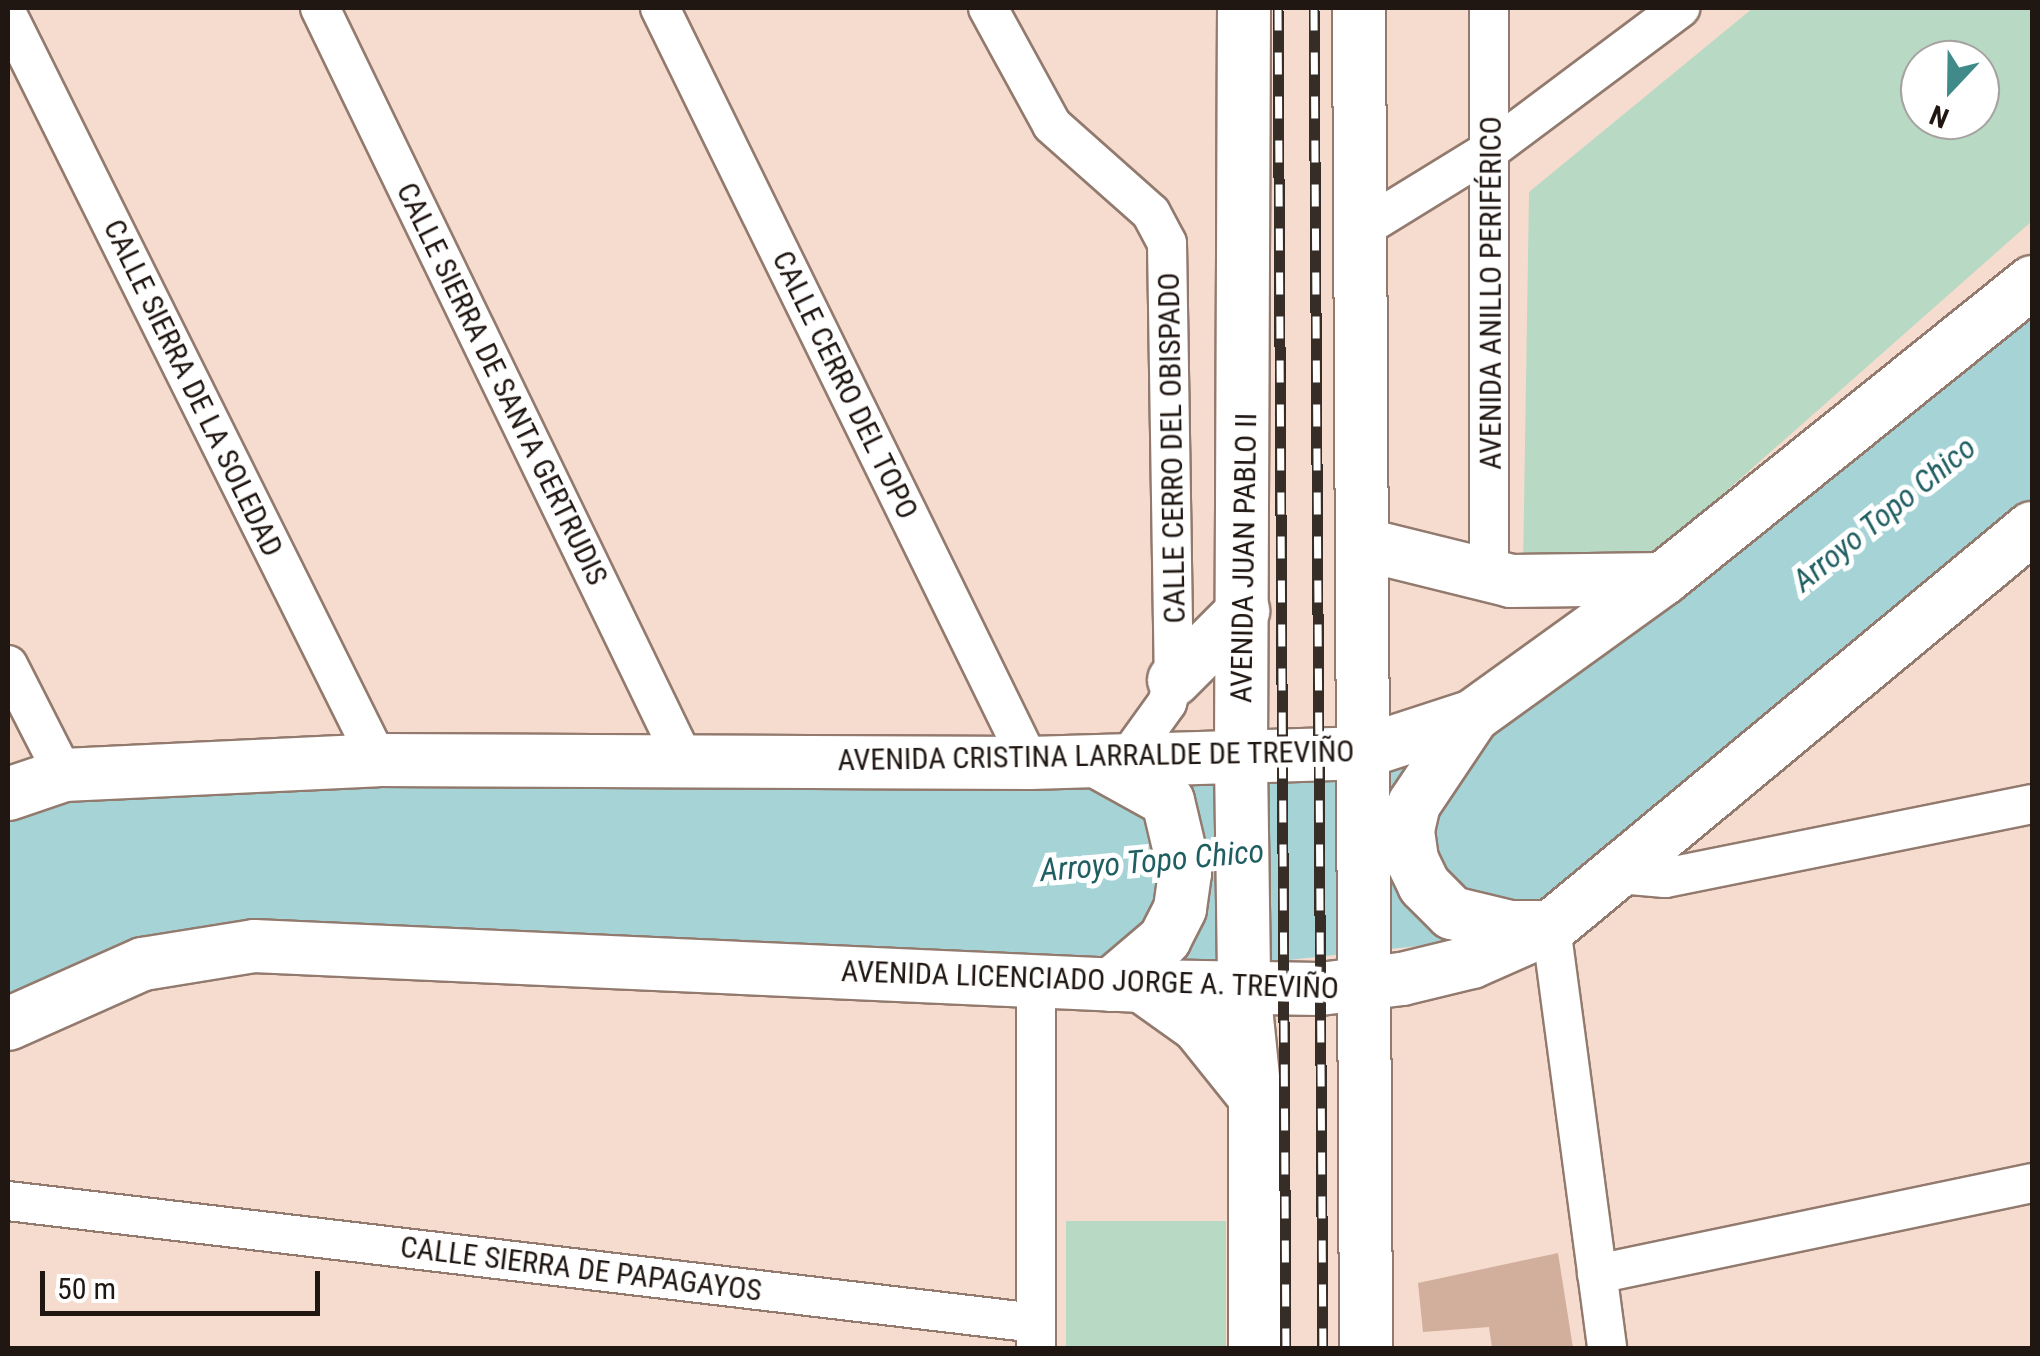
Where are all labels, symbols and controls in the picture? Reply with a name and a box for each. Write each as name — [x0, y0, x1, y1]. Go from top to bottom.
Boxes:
north arrow — [1900, 40, 2000, 140]
text: N — [1925, 98, 1953, 135]
street label: AVENIDA ANILLO PERIFÉRICO — [1473, 116, 1509, 470]
street label: CALLE SIERRA DE SANTA GERTRUDIS — [389, 177, 615, 591]
street label: CALLE SIERRA DE LA SOLEDAD — [96, 214, 290, 562]
street label: CALLE CERRO DEL TOPO — [764, 245, 926, 525]
street label: CALLE CERRO DEL OBISPADO — [1151, 272, 1193, 624]
street label: AVENIDA JUAN PABLO II — [1223, 413, 1265, 703]
water label: Arroyo Topo Chico — [1784, 428, 1984, 600]
street label: AVENIDA CRISTINA LARRALDE DE TREVIÑO — [837, 733, 1355, 779]
water label: Arroyo Topo Chico — [1038, 832, 1266, 890]
street label: AVENIDA LICENCIADO JORGE A. TREVIÑO — [840, 953, 1340, 1007]
street label: CALLE SIERRA DE PAPAGAYOS — [398, 1229, 764, 1309]
scale bar — [45, 1251, 325, 1313]
text: 50 m — [57, 1271, 116, 1306]

